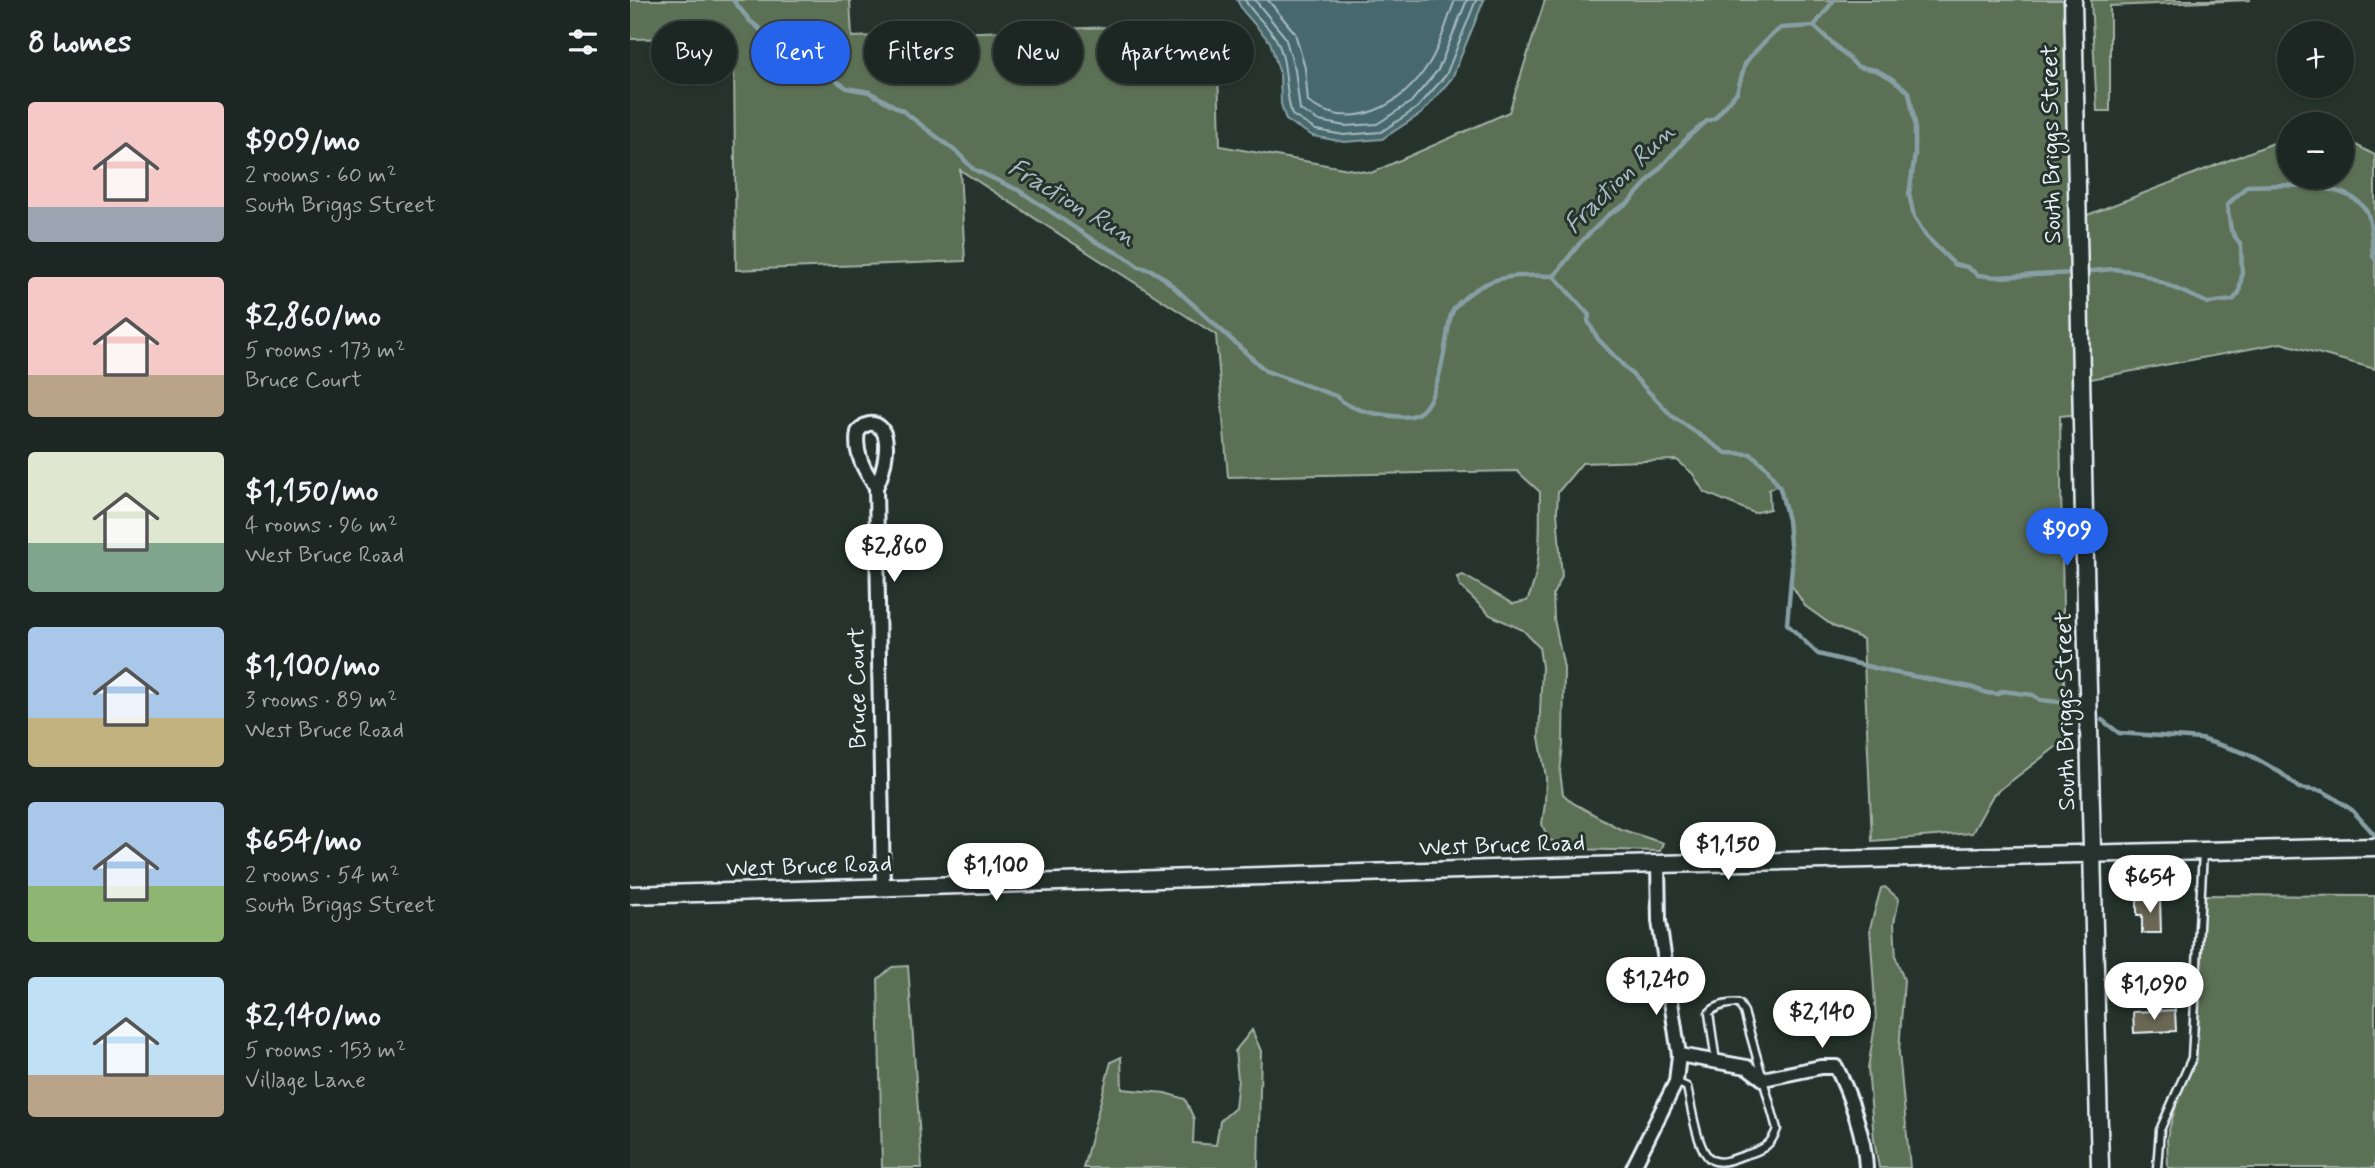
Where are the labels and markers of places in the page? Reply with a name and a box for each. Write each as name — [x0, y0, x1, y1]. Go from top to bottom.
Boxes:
pin: $909 — [2026, 508, 2108, 568]
pin: $2,860 — [837, 524, 951, 584]
pin: $1,150 — [1671, 822, 1785, 882]
pin: $1,100 — [939, 844, 1053, 903]
pin: $654 — [2109, 856, 2191, 915]
pin: $1,240 — [1599, 958, 1713, 1017]
pin: $1,090 — [2097, 962, 2211, 1022]
pin: $2,140 — [1765, 990, 1879, 1050]

